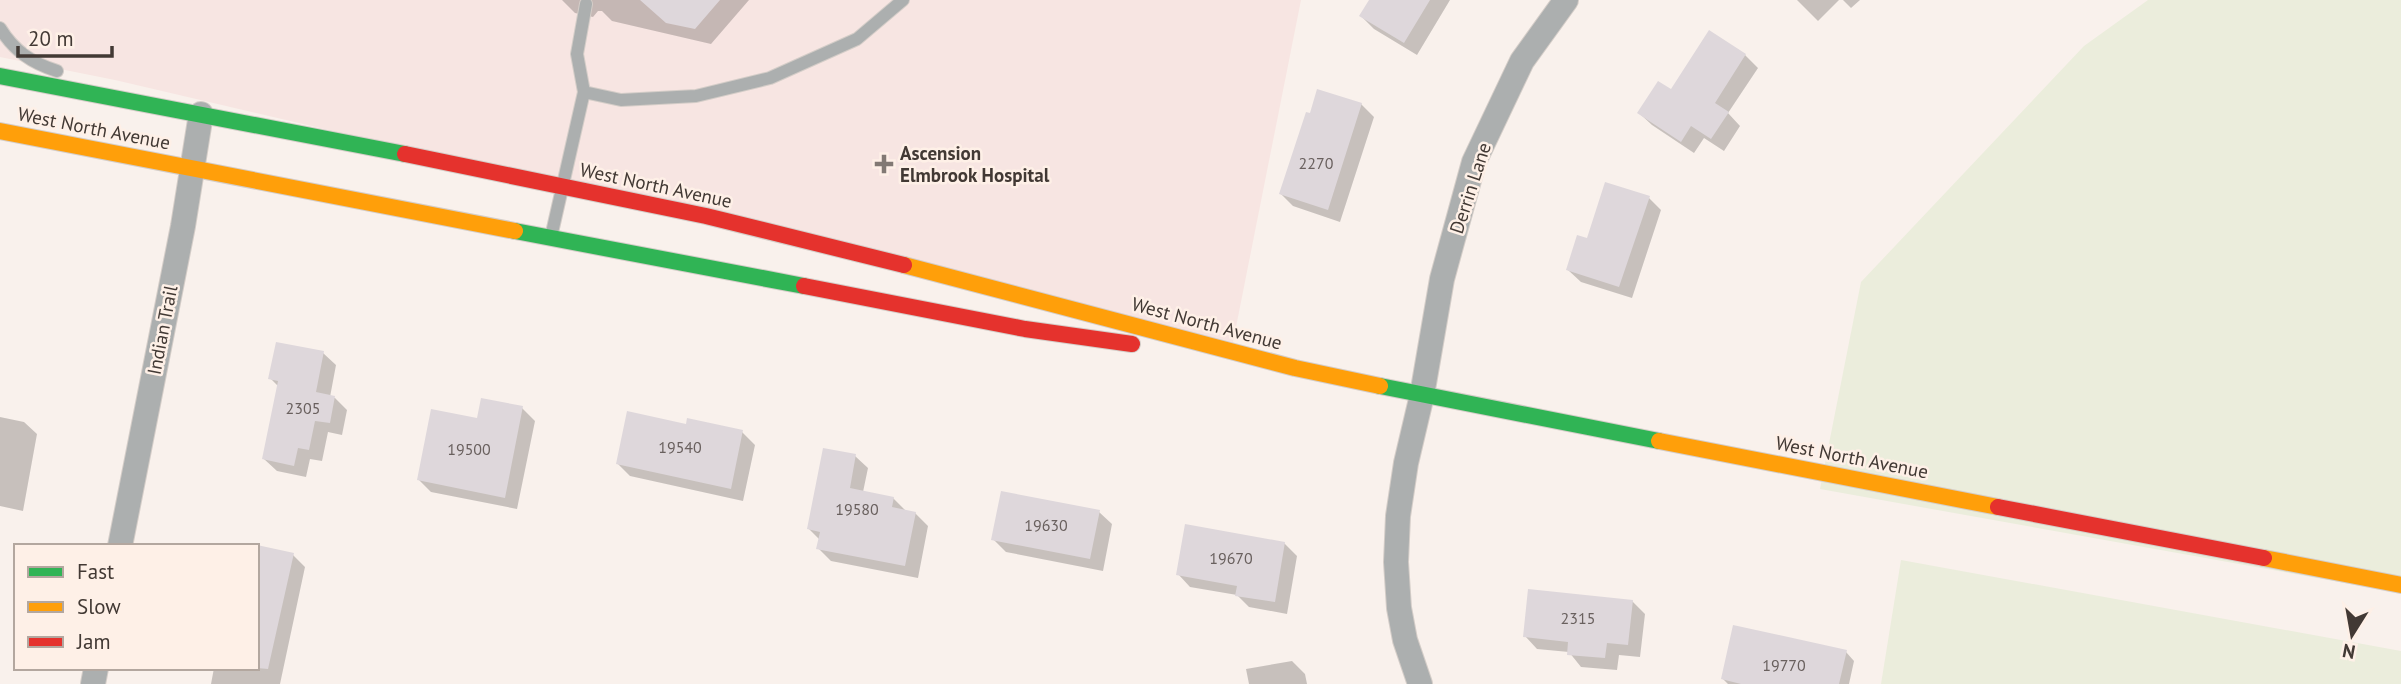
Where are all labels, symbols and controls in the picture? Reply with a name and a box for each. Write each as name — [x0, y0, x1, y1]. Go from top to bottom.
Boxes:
scale bar — [18, 14, 112, 58]
text: 20 m — [28, 25, 74, 52]
street label: West North Avenue — [16, 101, 172, 155]
street label: Derrin Lane — [1444, 139, 1496, 237]
place label: Ascension Elmbrook Hospital — [900, 141, 1050, 187]
house number: 2270 — [1299, 153, 1334, 173]
marker: Ascension Elmbrook Hospital — [874, 154, 894, 174]
street label: West North Avenue — [578, 157, 734, 213]
street label: Indian Trail — [142, 283, 183, 377]
street label: West North Avenue — [1129, 291, 1285, 355]
house number: 2305 — [286, 398, 320, 418]
street label: West North Avenue — [1774, 430, 1930, 484]
house number: 19540 — [658, 437, 702, 457]
house number: 19500 — [447, 439, 491, 459]
house number: 19580 — [835, 499, 879, 519]
house number: 19630 — [1024, 515, 1068, 535]
legend — [14, 544, 259, 670]
house number: 19670 — [1209, 548, 1253, 568]
text: Fast — [77, 558, 114, 585]
text: Slow — [77, 593, 121, 620]
north arrow — [2317, 600, 2387, 670]
house number: 2315 — [1561, 608, 1595, 628]
text: Jam — [76, 628, 111, 655]
text: N — [2340, 639, 2357, 665]
house number: 19770 — [1762, 655, 1806, 675]

